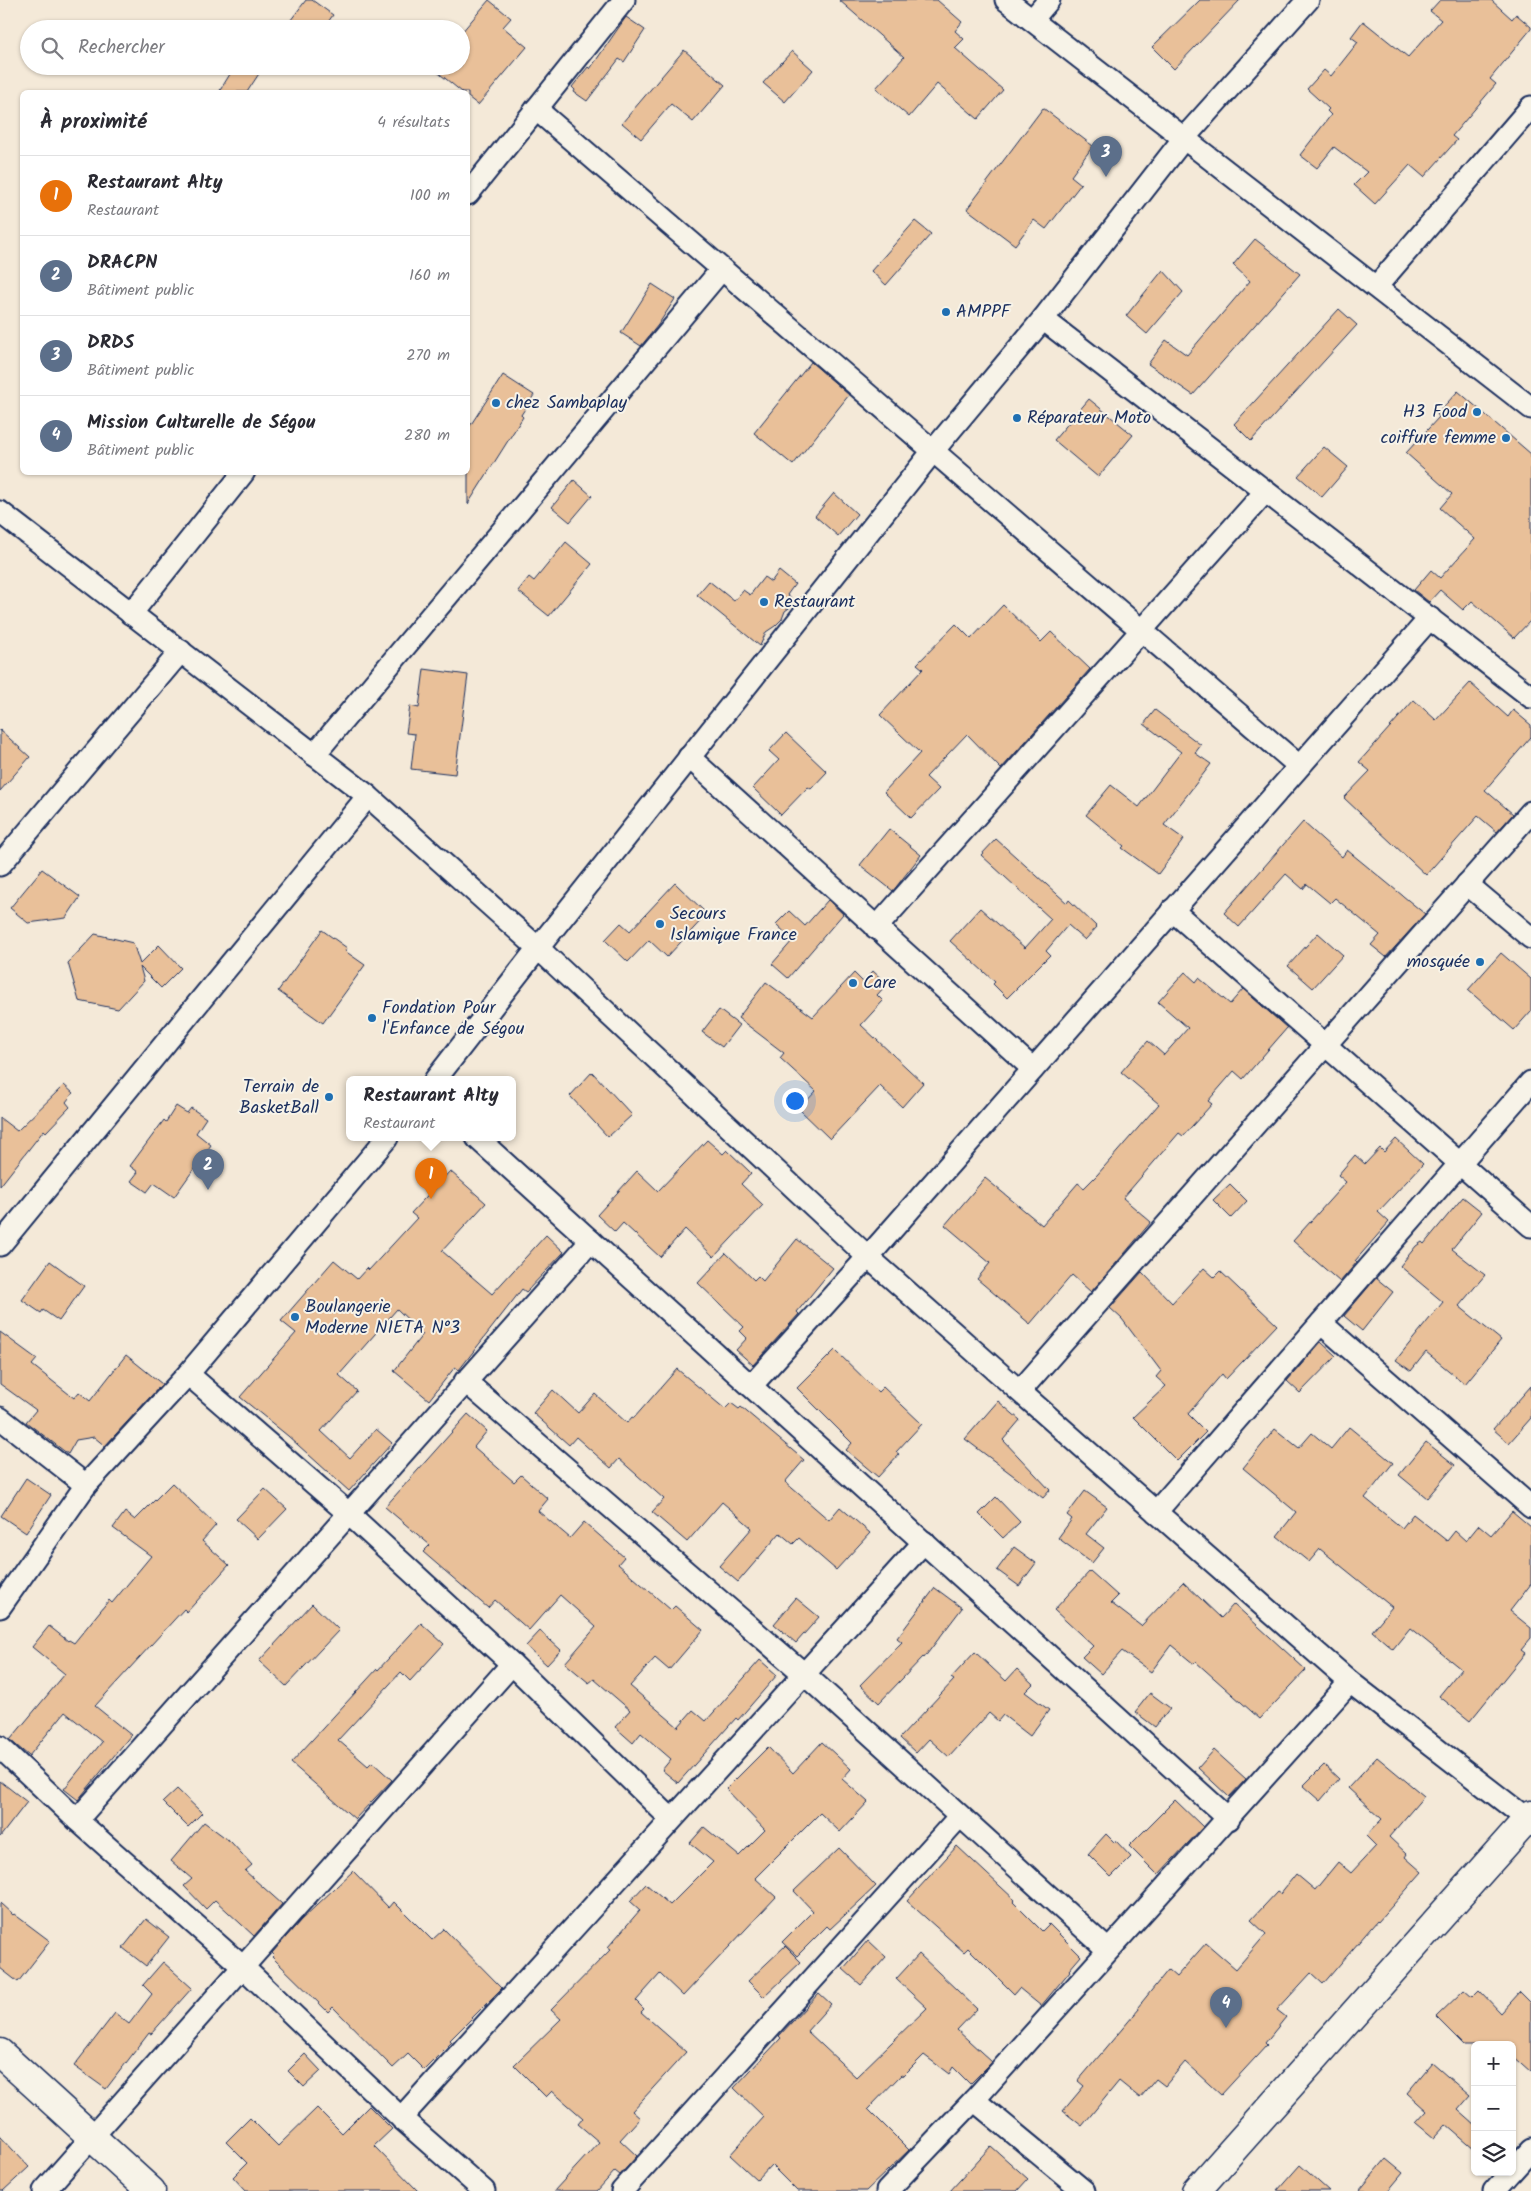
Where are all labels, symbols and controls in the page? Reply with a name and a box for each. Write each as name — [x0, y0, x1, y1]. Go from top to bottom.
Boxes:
search box — [20, 20, 470, 75]
text: Rechercher — [78, 33, 165, 63]
icon: search — [38, 34, 66, 62]
text: À proximité — [40, 106, 147, 139]
text: 4 résultats — [377, 110, 450, 135]
pin: 3 — [1090, 136, 1122, 177]
text: Restaurant Alty — [87, 168, 223, 198]
text: 1 — [54, 183, 58, 208]
text: 100 m — [410, 183, 450, 208]
text: Restaurant — [87, 198, 159, 223]
text: DRACPN — [87, 248, 157, 278]
text: 2 — [51, 263, 61, 288]
text: 160 m — [409, 263, 450, 288]
text: Bâtiment public — [87, 278, 194, 303]
place label: AMPPF — [956, 298, 1012, 327]
marker: AMPPF — [940, 306, 952, 318]
text: DRDS — [87, 328, 134, 358]
text: 3 — [52, 343, 60, 368]
text: 270 m — [406, 343, 450, 368]
text: Bâtiment public — [87, 358, 194, 383]
place label: chez Sambaplay — [506, 389, 628, 418]
marker: chez Sambaplay — [490, 397, 502, 409]
place label: H3 Food — [1403, 398, 1468, 427]
place label: Réparateur Moto — [1027, 404, 1151, 433]
marker: H3 Food — [1471, 406, 1483, 418]
text: Mission Culturelle de Ségou — [87, 408, 315, 438]
marker: Réparateur Moto — [1011, 412, 1023, 424]
text: 4 — [52, 423, 60, 448]
text: 280 m — [404, 423, 450, 448]
place label: coiffure femme — [1380, 424, 1496, 453]
marker: coiffure femme — [1500, 432, 1512, 444]
text: Bâtiment public — [87, 438, 194, 463]
place label: Restaurant — [774, 588, 856, 617]
marker: Restaurant — [758, 596, 770, 608]
place label: Secours Islamique France — [670, 900, 797, 950]
marker: Secours Islamique France — [654, 918, 666, 930]
place label: mosquée — [1407, 948, 1470, 977]
marker: mosquée — [1474, 956, 1486, 968]
place label: Care — [863, 969, 896, 998]
marker: Care — [847, 977, 859, 989]
place label: Fondation Pour l'Enfance de Ségou — [382, 994, 525, 1044]
marker: Fondation Pour l'Enfance de Ségou — [366, 1012, 378, 1024]
place label: Terrain de BasketBall — [239, 1073, 320, 1123]
popup — [346, 1076, 516, 1141]
text: Restaurant Alty — [363, 1081, 499, 1111]
your location — [782, 1088, 808, 1114]
marker: Terrain de BasketBall — [323, 1091, 335, 1103]
text: Restaurant — [363, 1111, 436, 1136]
pin: 2 — [192, 1149, 224, 1190]
pin: 1 — [415, 1158, 447, 1199]
place label: Boulangerie Moderne NIETA N°3 — [305, 1293, 460, 1343]
marker: Boulangerie Moderne NIETA N°3 — [289, 1311, 301, 1323]
pin: 4 — [1210, 1987, 1242, 2028]
map controls — [1471, 2041, 1516, 2176]
button: + — [1471, 2041, 1516, 2086]
button: − — [1471, 2086, 1516, 2131]
button: layers — [1471, 2131, 1516, 2176]

